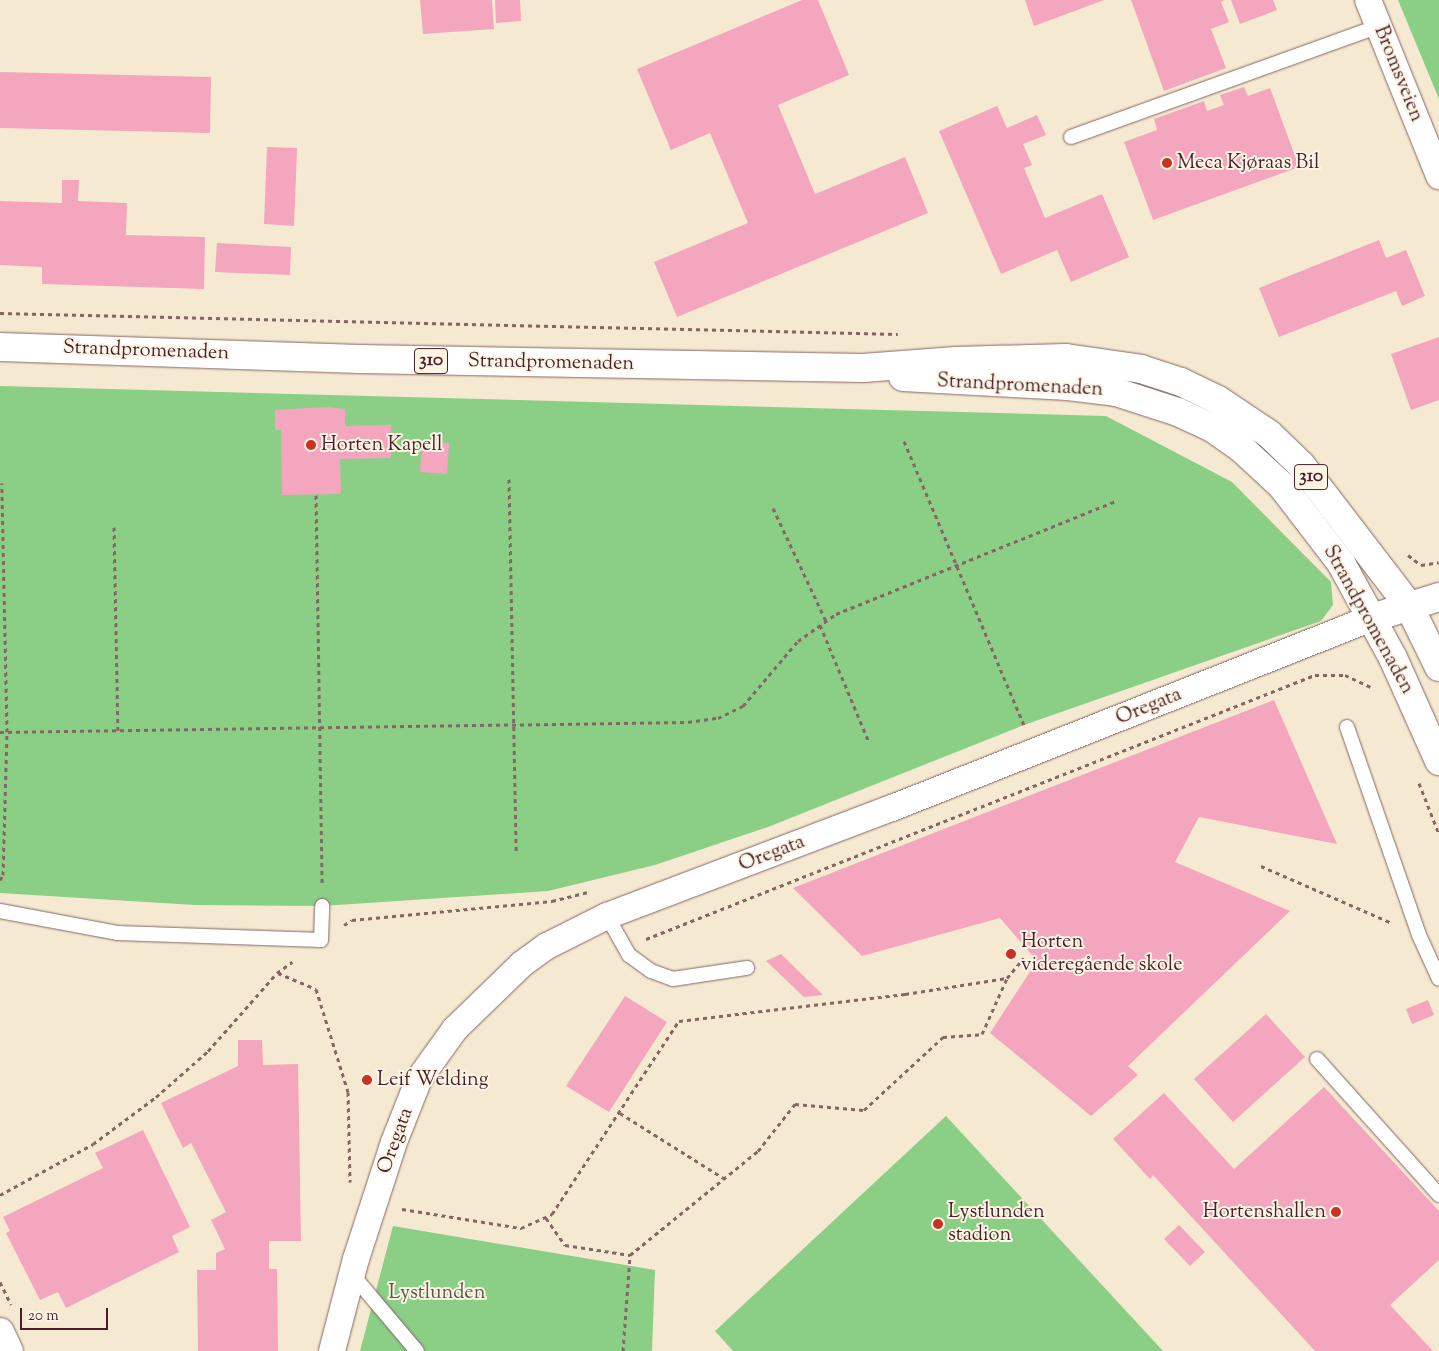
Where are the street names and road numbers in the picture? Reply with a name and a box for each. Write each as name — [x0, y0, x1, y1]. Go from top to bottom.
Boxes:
street label: Bromsveien — [1368, 23, 1428, 125]
street label: Strandpromenaden — [62, 336, 230, 366]
road number: 310 — [414, 344, 448, 378]
street label: Strandpromenaden — [468, 350, 634, 376]
street label: Strandpromenaden — [936, 370, 1104, 402]
road number: 310 — [1294, 461, 1328, 494]
street label: Strandpromenaden — [1317, 541, 1419, 699]
street label: Oregata — [1113, 683, 1185, 731]
street label: Oregata — [736, 830, 808, 878]
street label: Oregata — [373, 1105, 419, 1177]

